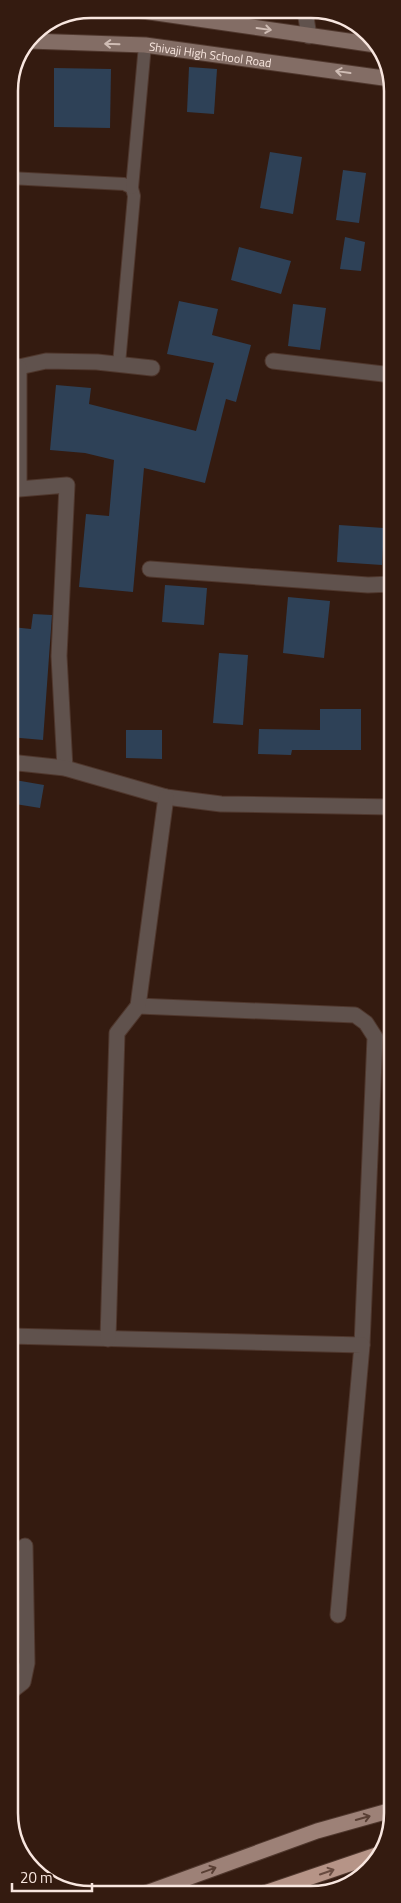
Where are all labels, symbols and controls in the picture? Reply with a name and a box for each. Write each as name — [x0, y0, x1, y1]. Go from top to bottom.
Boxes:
one-way arrow — [256, 24, 272, 34]
street label: Shivaji High School Road — [148, 36, 273, 72]
one-way arrow — [104, 39, 120, 49]
one-way arrow — [335, 67, 351, 77]
one-way arrow — [354, 1813, 370, 1823]
scale bar — [12, 1860, 92, 1892]
one-way arrow — [201, 1865, 217, 1875]
text: 20 m — [20, 1866, 53, 1889]
one-way arrow — [318, 1867, 334, 1876]

